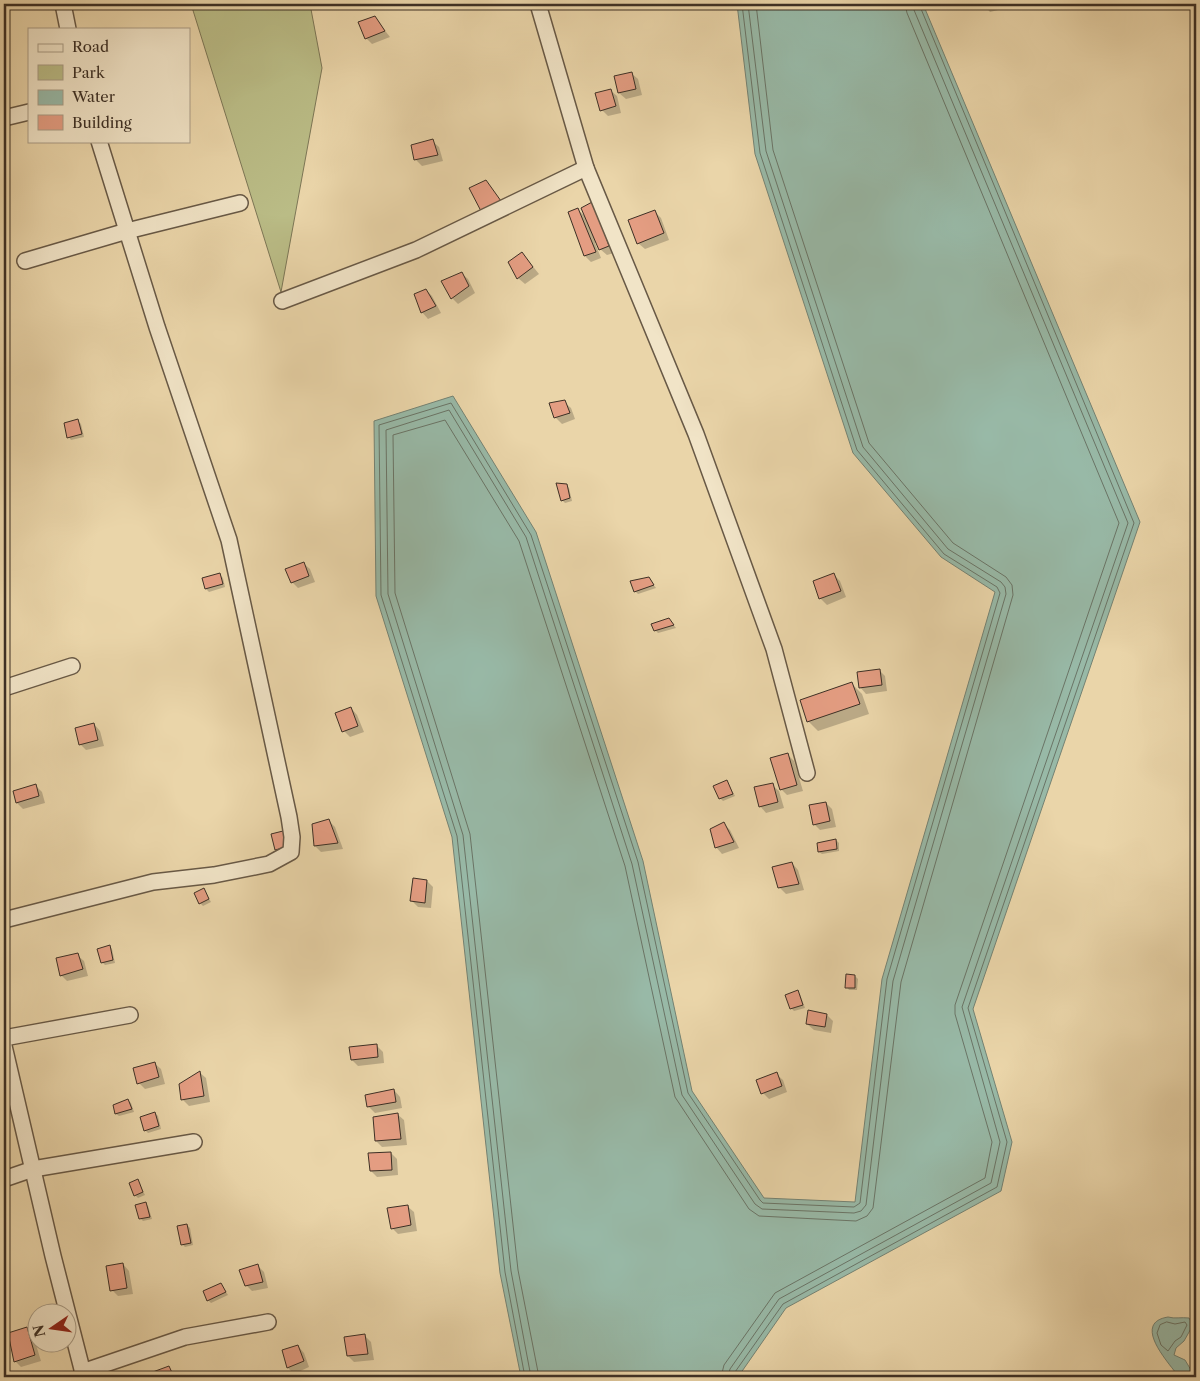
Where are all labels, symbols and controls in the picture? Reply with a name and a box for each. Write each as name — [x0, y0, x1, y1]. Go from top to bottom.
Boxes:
legend — [28, 28, 190, 142]
text: Road — [72, 37, 109, 56]
text: Park — [72, 63, 106, 82]
text: Water — [71, 87, 116, 106]
text: Building — [72, 113, 132, 132]
north arrow — [28, 1304, 78, 1354]
text: N — [29, 1323, 49, 1339]

